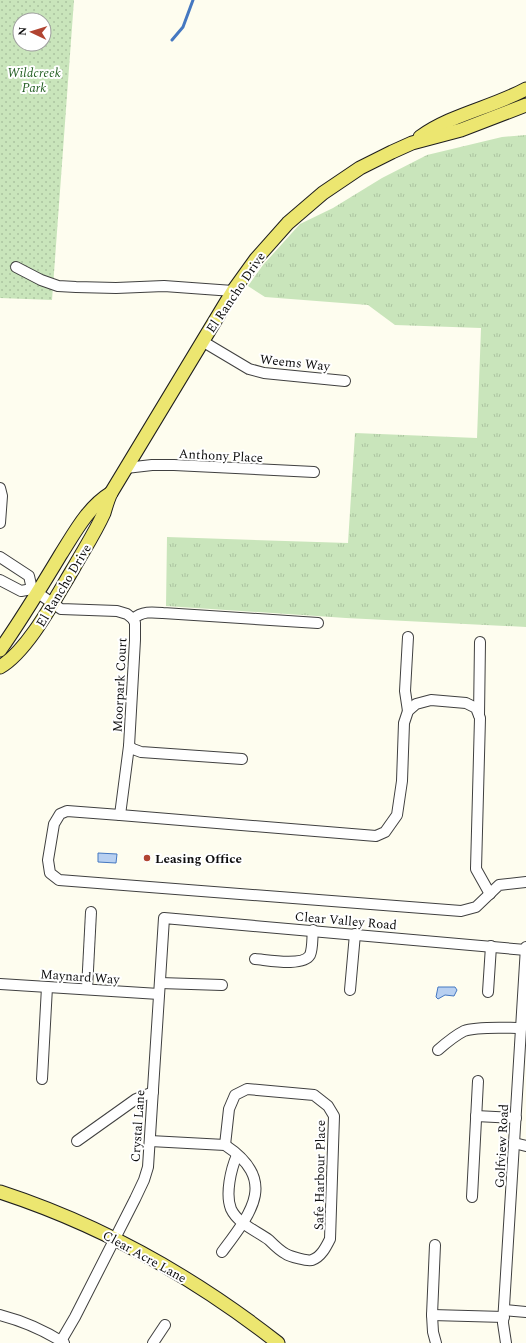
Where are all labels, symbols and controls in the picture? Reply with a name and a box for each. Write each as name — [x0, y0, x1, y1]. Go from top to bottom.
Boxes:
north arrow — [12, 12, 52, 52]
text: N — [14, 26, 31, 36]
park label: Wildcreek Park — [7, 63, 61, 98]
street label: El Rancho Drive — [201, 248, 270, 337]
street label: Weems Way — [259, 349, 332, 377]
street label: Anthony Place — [178, 444, 264, 468]
street label: El Rancho Drive — [31, 540, 97, 631]
street label: Moorpark Court — [108, 637, 132, 733]
place label: Leasing Office — [155, 849, 242, 869]
marker: Leasing Office — [142, 853, 152, 863]
street label: Clear Valley Road — [294, 907, 398, 935]
street label: Maynard Way — [40, 964, 121, 990]
street label: Crystal Lane — [125, 1089, 151, 1163]
street label: Golfview Road — [490, 1103, 514, 1189]
street label: Safe Harbour Place — [309, 1120, 331, 1230]
street label: Clear Acre Lane — [99, 1226, 190, 1288]

